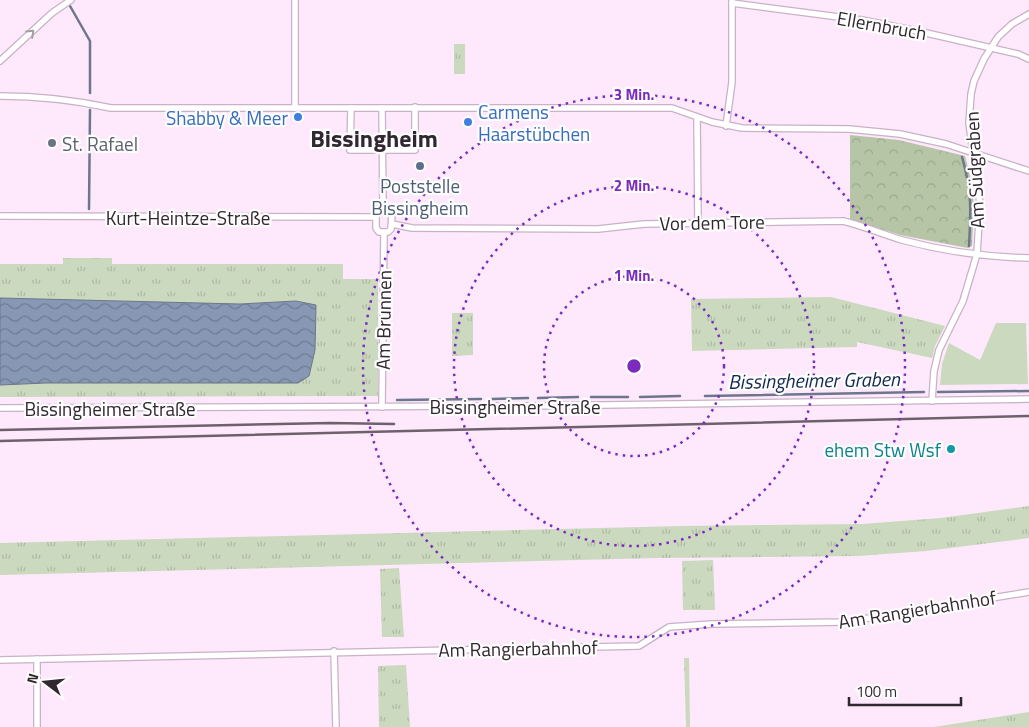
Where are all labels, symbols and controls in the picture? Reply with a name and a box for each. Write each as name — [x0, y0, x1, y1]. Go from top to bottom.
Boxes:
street label: Ellernbruch — [835, 3, 929, 47]
one-way arrow — [25, 29, 34, 38]
text: 3 Min. — [614, 83, 654, 106]
place label: Carmens Haarstübchen — [478, 97, 590, 148]
place label: Shabby & Meer — [166, 103, 288, 132]
marker: Shabby & Meer — [292, 111, 304, 123]
street label: Am Südgraben — [956, 111, 992, 229]
marker: Carmens Haarstübchen — [462, 116, 474, 128]
district label: Bissingheim — [310, 120, 438, 156]
place label: St. Rafael — [62, 129, 138, 158]
marker: St. Rafael — [46, 137, 58, 149]
marker: Poststelle Bissingheim — [414, 160, 426, 172]
place label: Poststelle Bissingheim — [371, 171, 469, 222]
text: 2 Min. — [614, 174, 654, 197]
street label: Kurt-Heintze-Straße — [106, 203, 270, 232]
street label: Vor dem Tore — [659, 207, 765, 237]
text: 1 Min. — [614, 264, 654, 287]
street label: Am Brunnen — [368, 270, 398, 370]
centre of rings — [625, 357, 643, 375]
water label: Bissingheimer Graben — [728, 363, 901, 397]
street label: Bissingheimer Straße — [429, 392, 601, 421]
street label: Bissingheimer Straße — [24, 394, 196, 423]
place label: ehem Stw Wsf — [824, 435, 942, 464]
marker: ehem Stw Wsf — [945, 443, 957, 455]
street label: Am Rangierbahnhof — [836, 582, 999, 636]
street label: Am Rangierbahnhof — [438, 632, 599, 664]
north arrow — [20, 657, 70, 707]
text: N — [21, 671, 43, 686]
scale bar — [849, 674, 962, 706]
text: 100 m — [856, 680, 897, 703]

